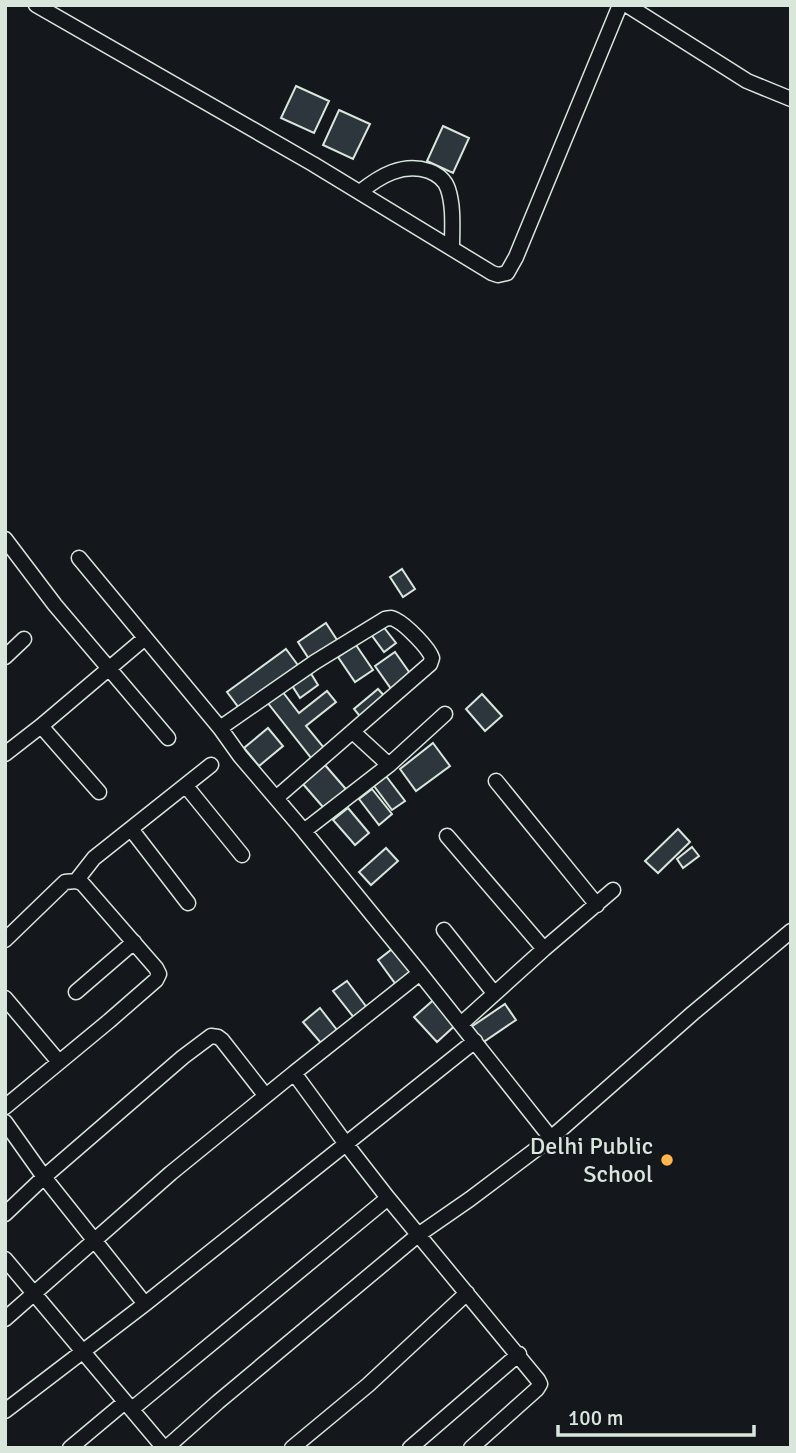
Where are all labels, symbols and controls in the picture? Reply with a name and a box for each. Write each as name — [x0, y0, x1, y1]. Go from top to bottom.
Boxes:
place label: Delhi Public School — [530, 1131, 653, 1189]
marker: Delhi Public School — [659, 1152, 675, 1168]
scale bar — [558, 1394, 754, 1438]
text: 100 m — [568, 1405, 623, 1431]

